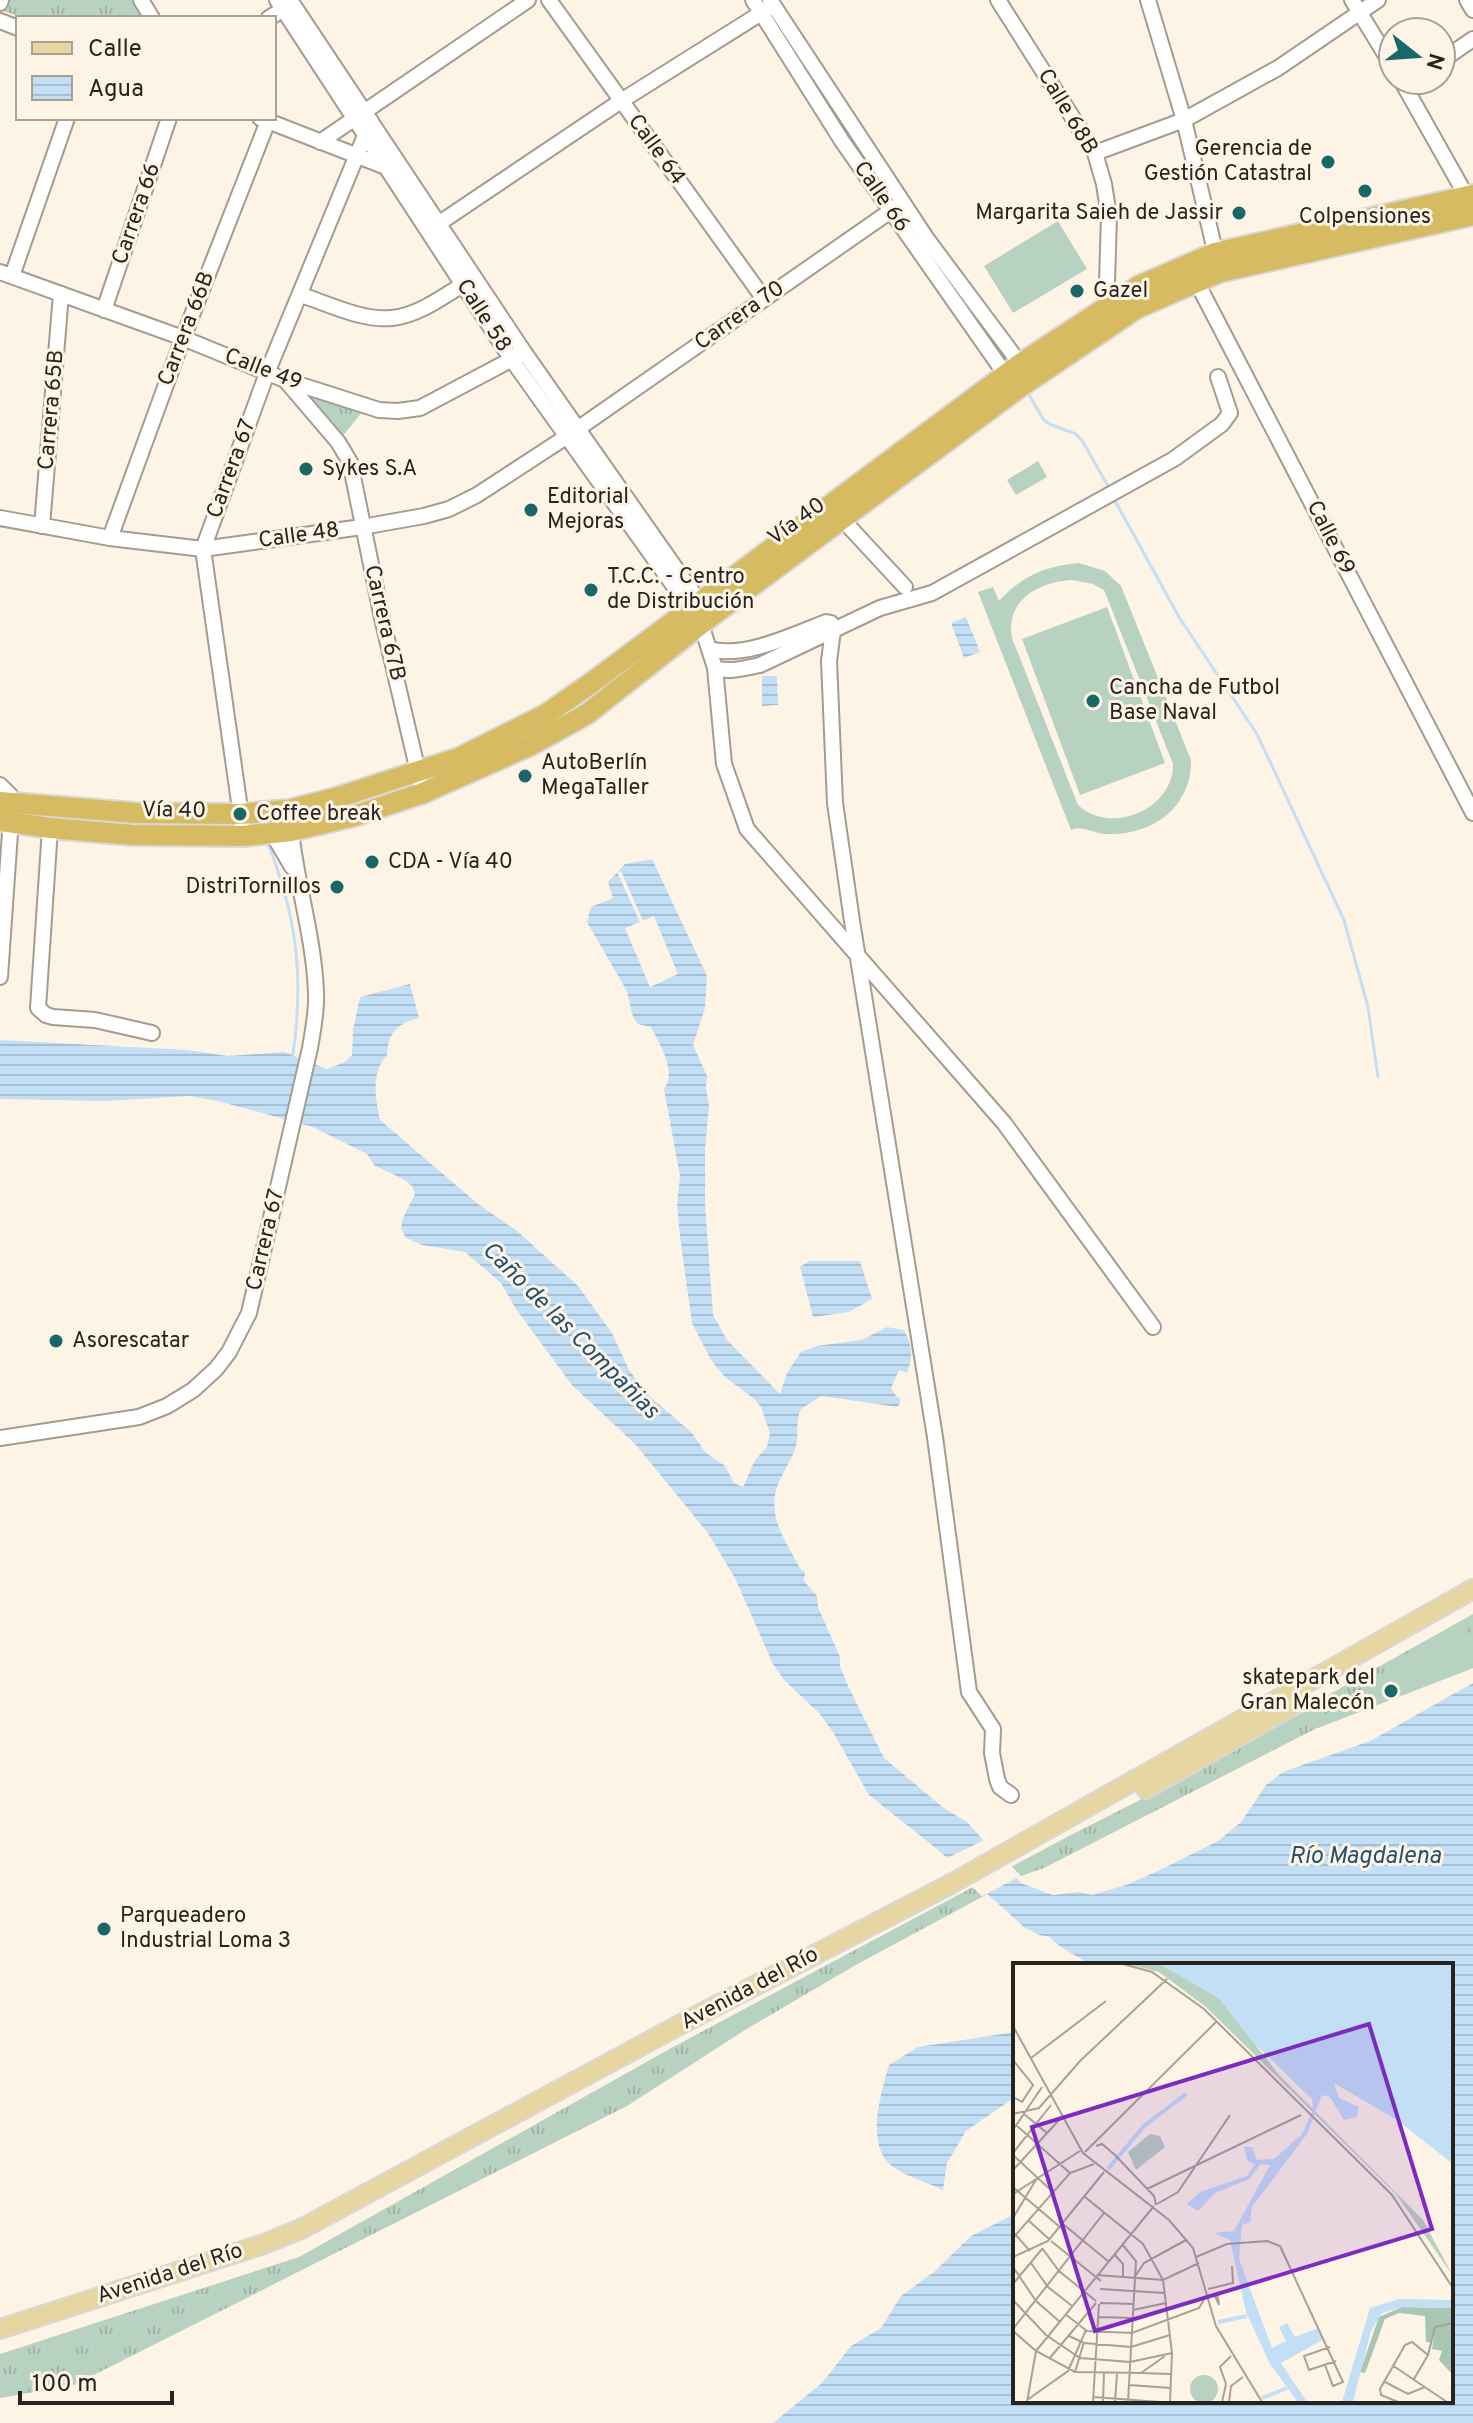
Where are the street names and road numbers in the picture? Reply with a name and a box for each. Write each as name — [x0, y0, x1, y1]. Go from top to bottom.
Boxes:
street label: Calle 68B — [1031, 64, 1103, 160]
street label: Calle 64 — [621, 109, 691, 191]
street label: Calle 66 — [847, 156, 915, 238]
street label: Carrera 66 — [107, 160, 167, 268]
street label: Carrera 66B — [153, 268, 221, 390]
street label: Calle 58 — [449, 274, 517, 358]
street label: Carrera 70 — [690, 275, 790, 357]
street label: Calle 49 — [220, 343, 306, 397]
street label: Carrera 65B — [33, 349, 71, 471]
street label: Carrera 67 — [202, 416, 262, 522]
street label: Vía 40 — [763, 492, 831, 552]
street label: Calle 69 — [1300, 496, 1360, 580]
street label: Calle 48 — [257, 517, 341, 555]
street label: Carrera 67B — [358, 562, 410, 684]
street label: Vía 40 — [142, 797, 206, 825]
street label: Carrera 67 — [241, 1186, 291, 1294]
street label: Avenida del Río — [677, 1941, 823, 2037]
street label: Avenida del Río — [94, 2238, 246, 2310]

